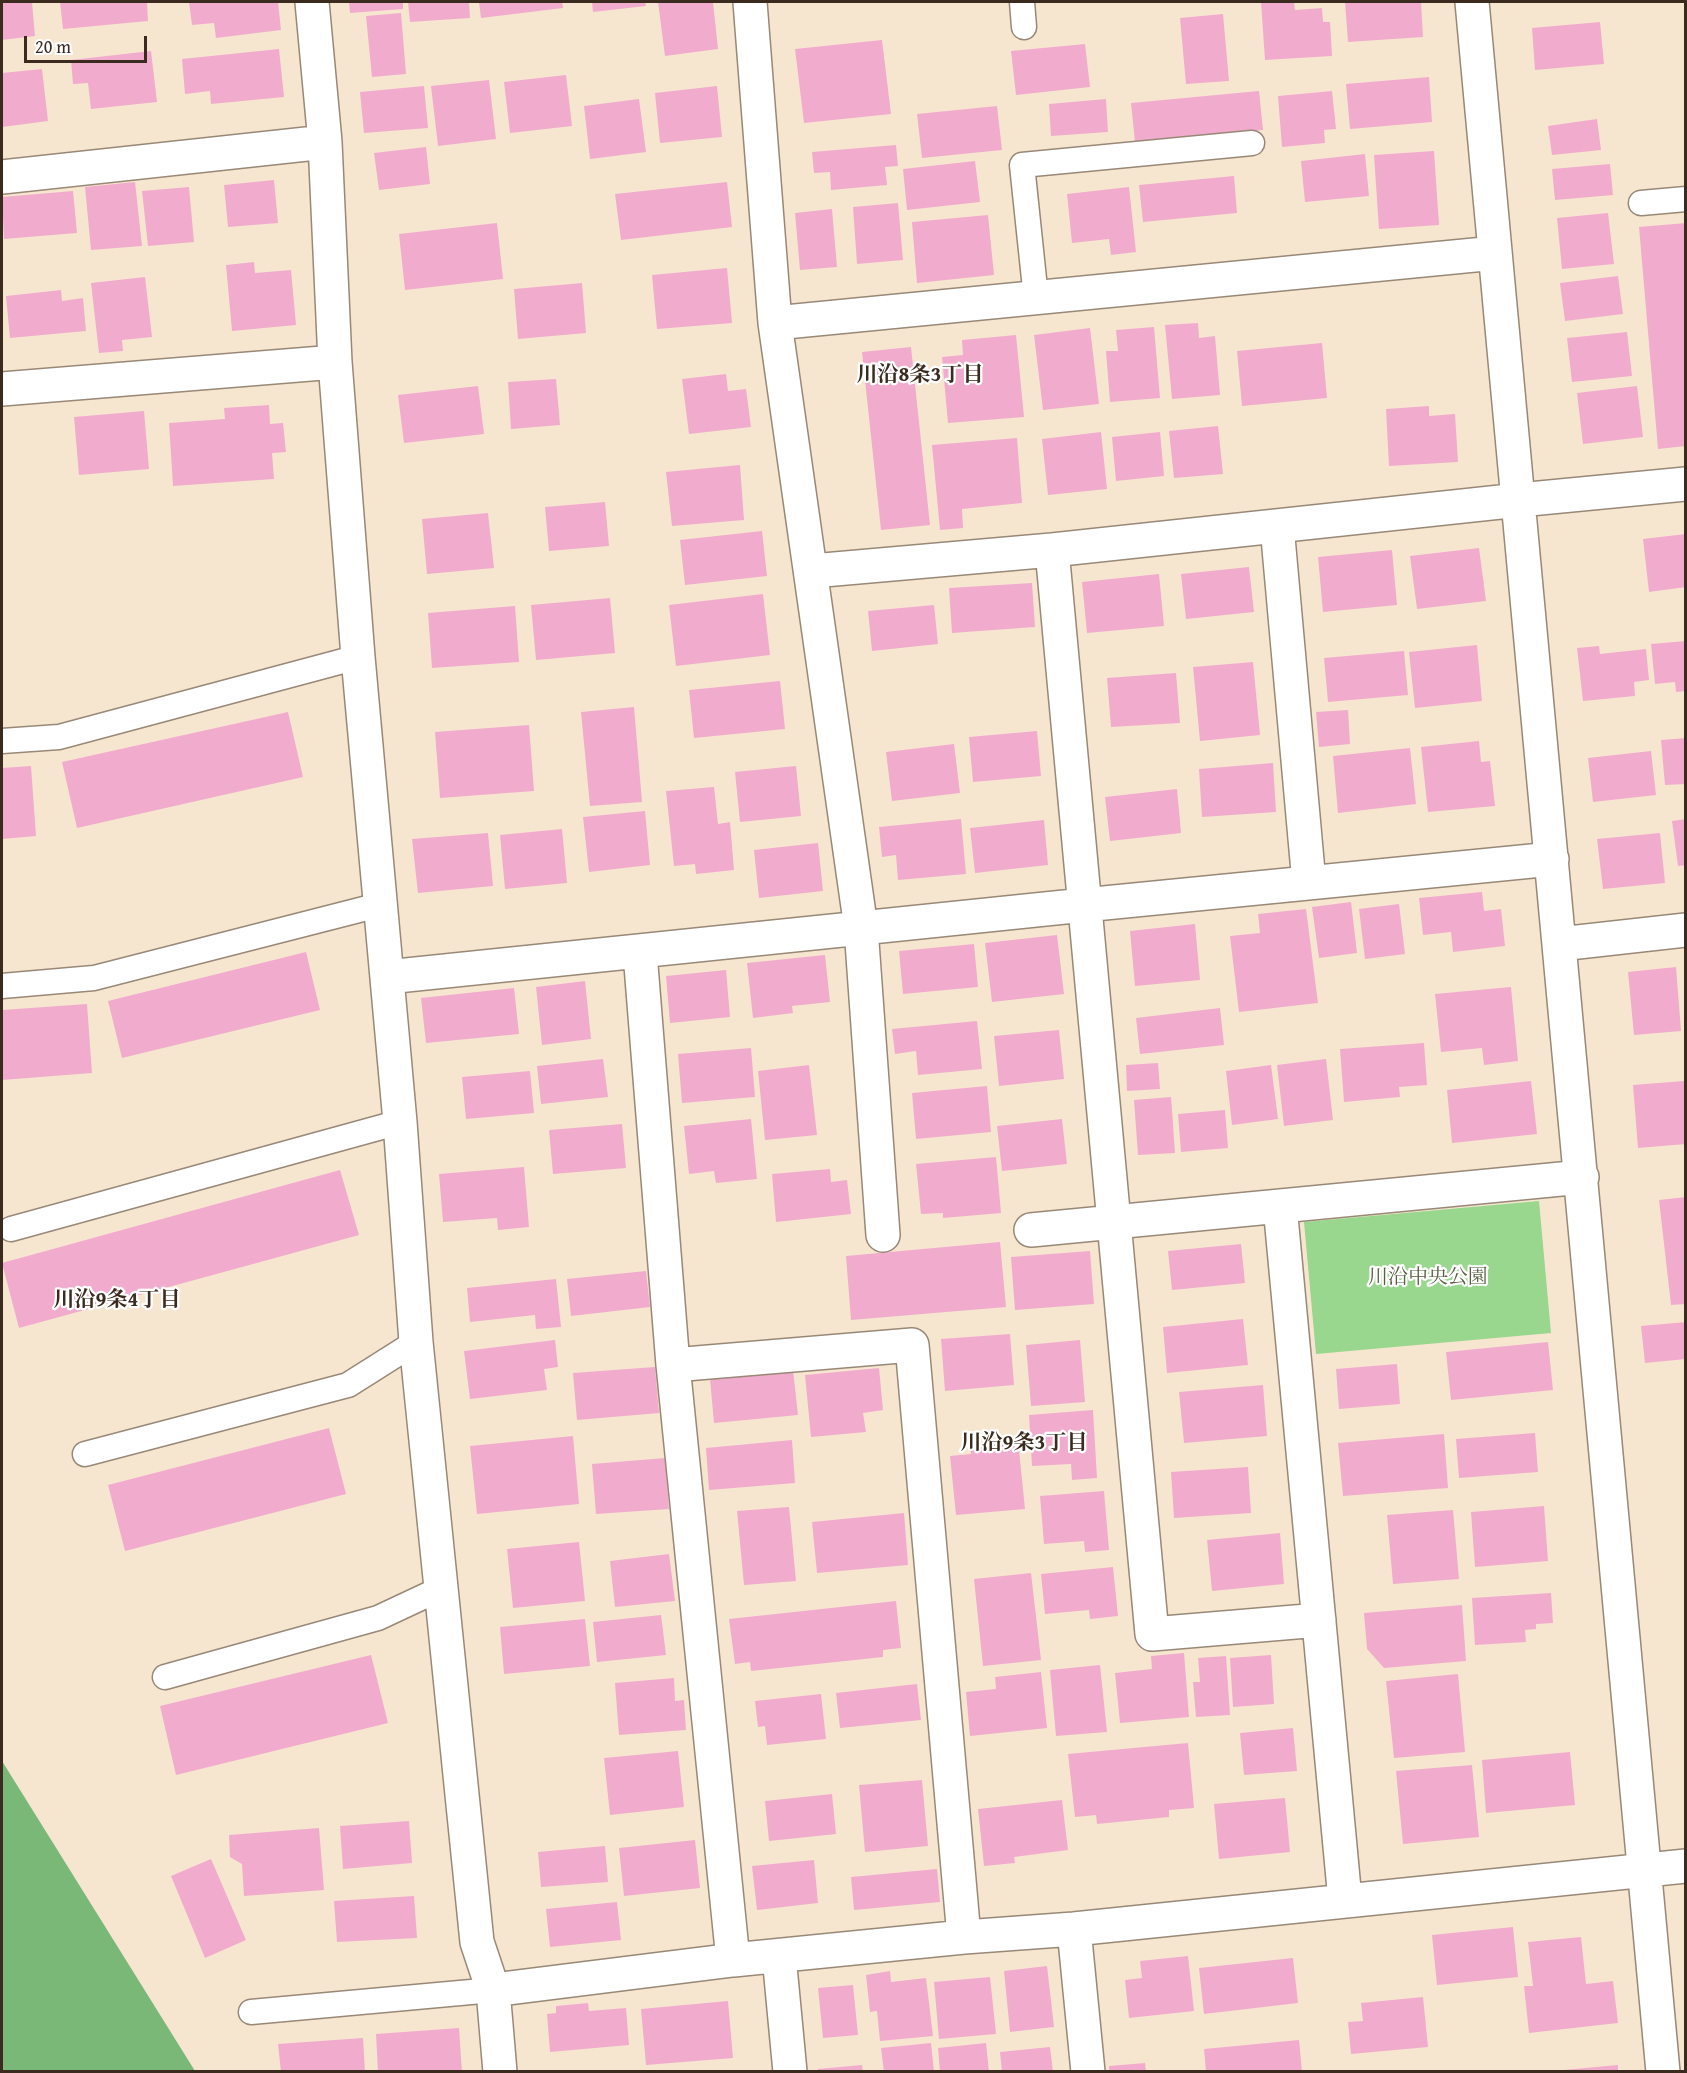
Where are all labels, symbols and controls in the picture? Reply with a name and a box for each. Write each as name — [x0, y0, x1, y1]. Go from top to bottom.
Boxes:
scale bar — [27, 24, 150, 62]
text: 20 m — [35, 33, 71, 60]
district label: 川沿8条3丁目 — [857, 363, 983, 389]
park label: 川沿中央公園 — [1368, 1266, 1488, 1290]
district label: 川沿9条4丁目 — [54, 1288, 180, 1314]
district label: 川沿9条3丁目 — [961, 1431, 1087, 1457]

